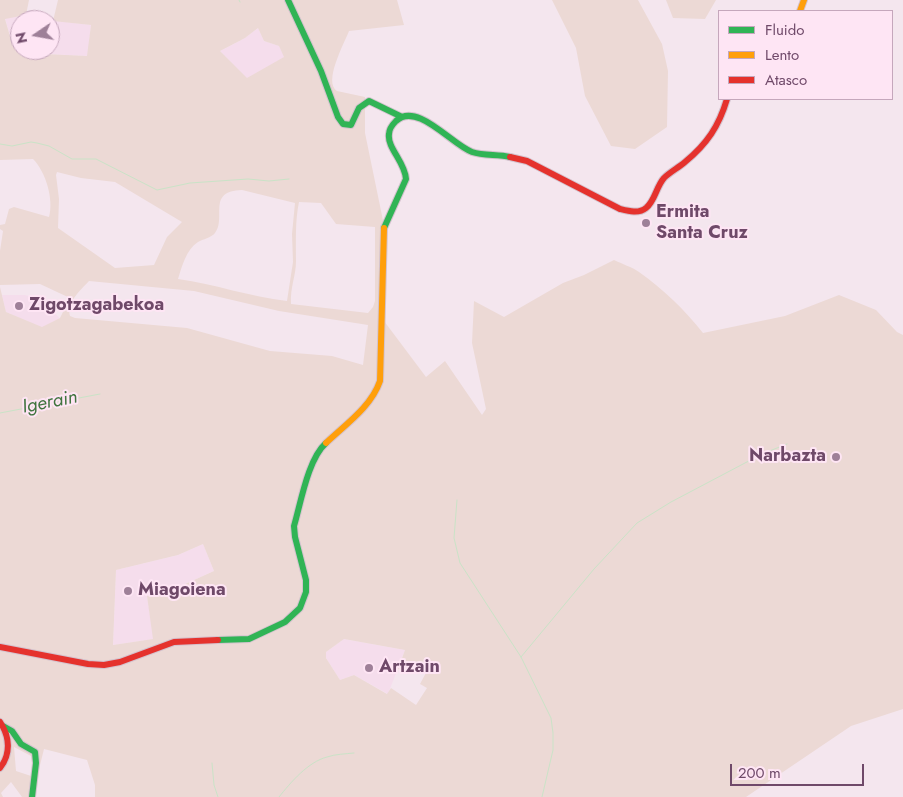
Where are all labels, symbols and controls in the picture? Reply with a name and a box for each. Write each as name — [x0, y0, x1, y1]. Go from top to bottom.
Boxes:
north arrow — [10, 10, 60, 60]
legend — [718, 10, 893, 100]
text: Fluido — [765, 19, 804, 41]
text: N — [10, 30, 32, 45]
text: Lento — [765, 44, 799, 66]
text: Atasco — [765, 69, 807, 91]
place label: Ermita Santa Cruz — [656, 202, 748, 244]
marker: Ermita Santa Cruz — [640, 217, 652, 229]
place label: Zigotzagabekoa — [29, 295, 164, 317]
marker: Zigotzagabekoa — [13, 300, 25, 312]
water label: Igerain — [20, 386, 80, 420]
place label: Narbazta — [749, 446, 826, 468]
marker: Narbazta — [830, 451, 842, 463]
place label: Miagoiena — [138, 580, 226, 602]
marker: Miagoiena — [122, 585, 134, 597]
place label: Artzain — [379, 657, 440, 679]
marker: Artzain — [363, 662, 375, 674]
scale bar — [733, 754, 867, 786]
text: 200 m — [738, 762, 781, 784]

